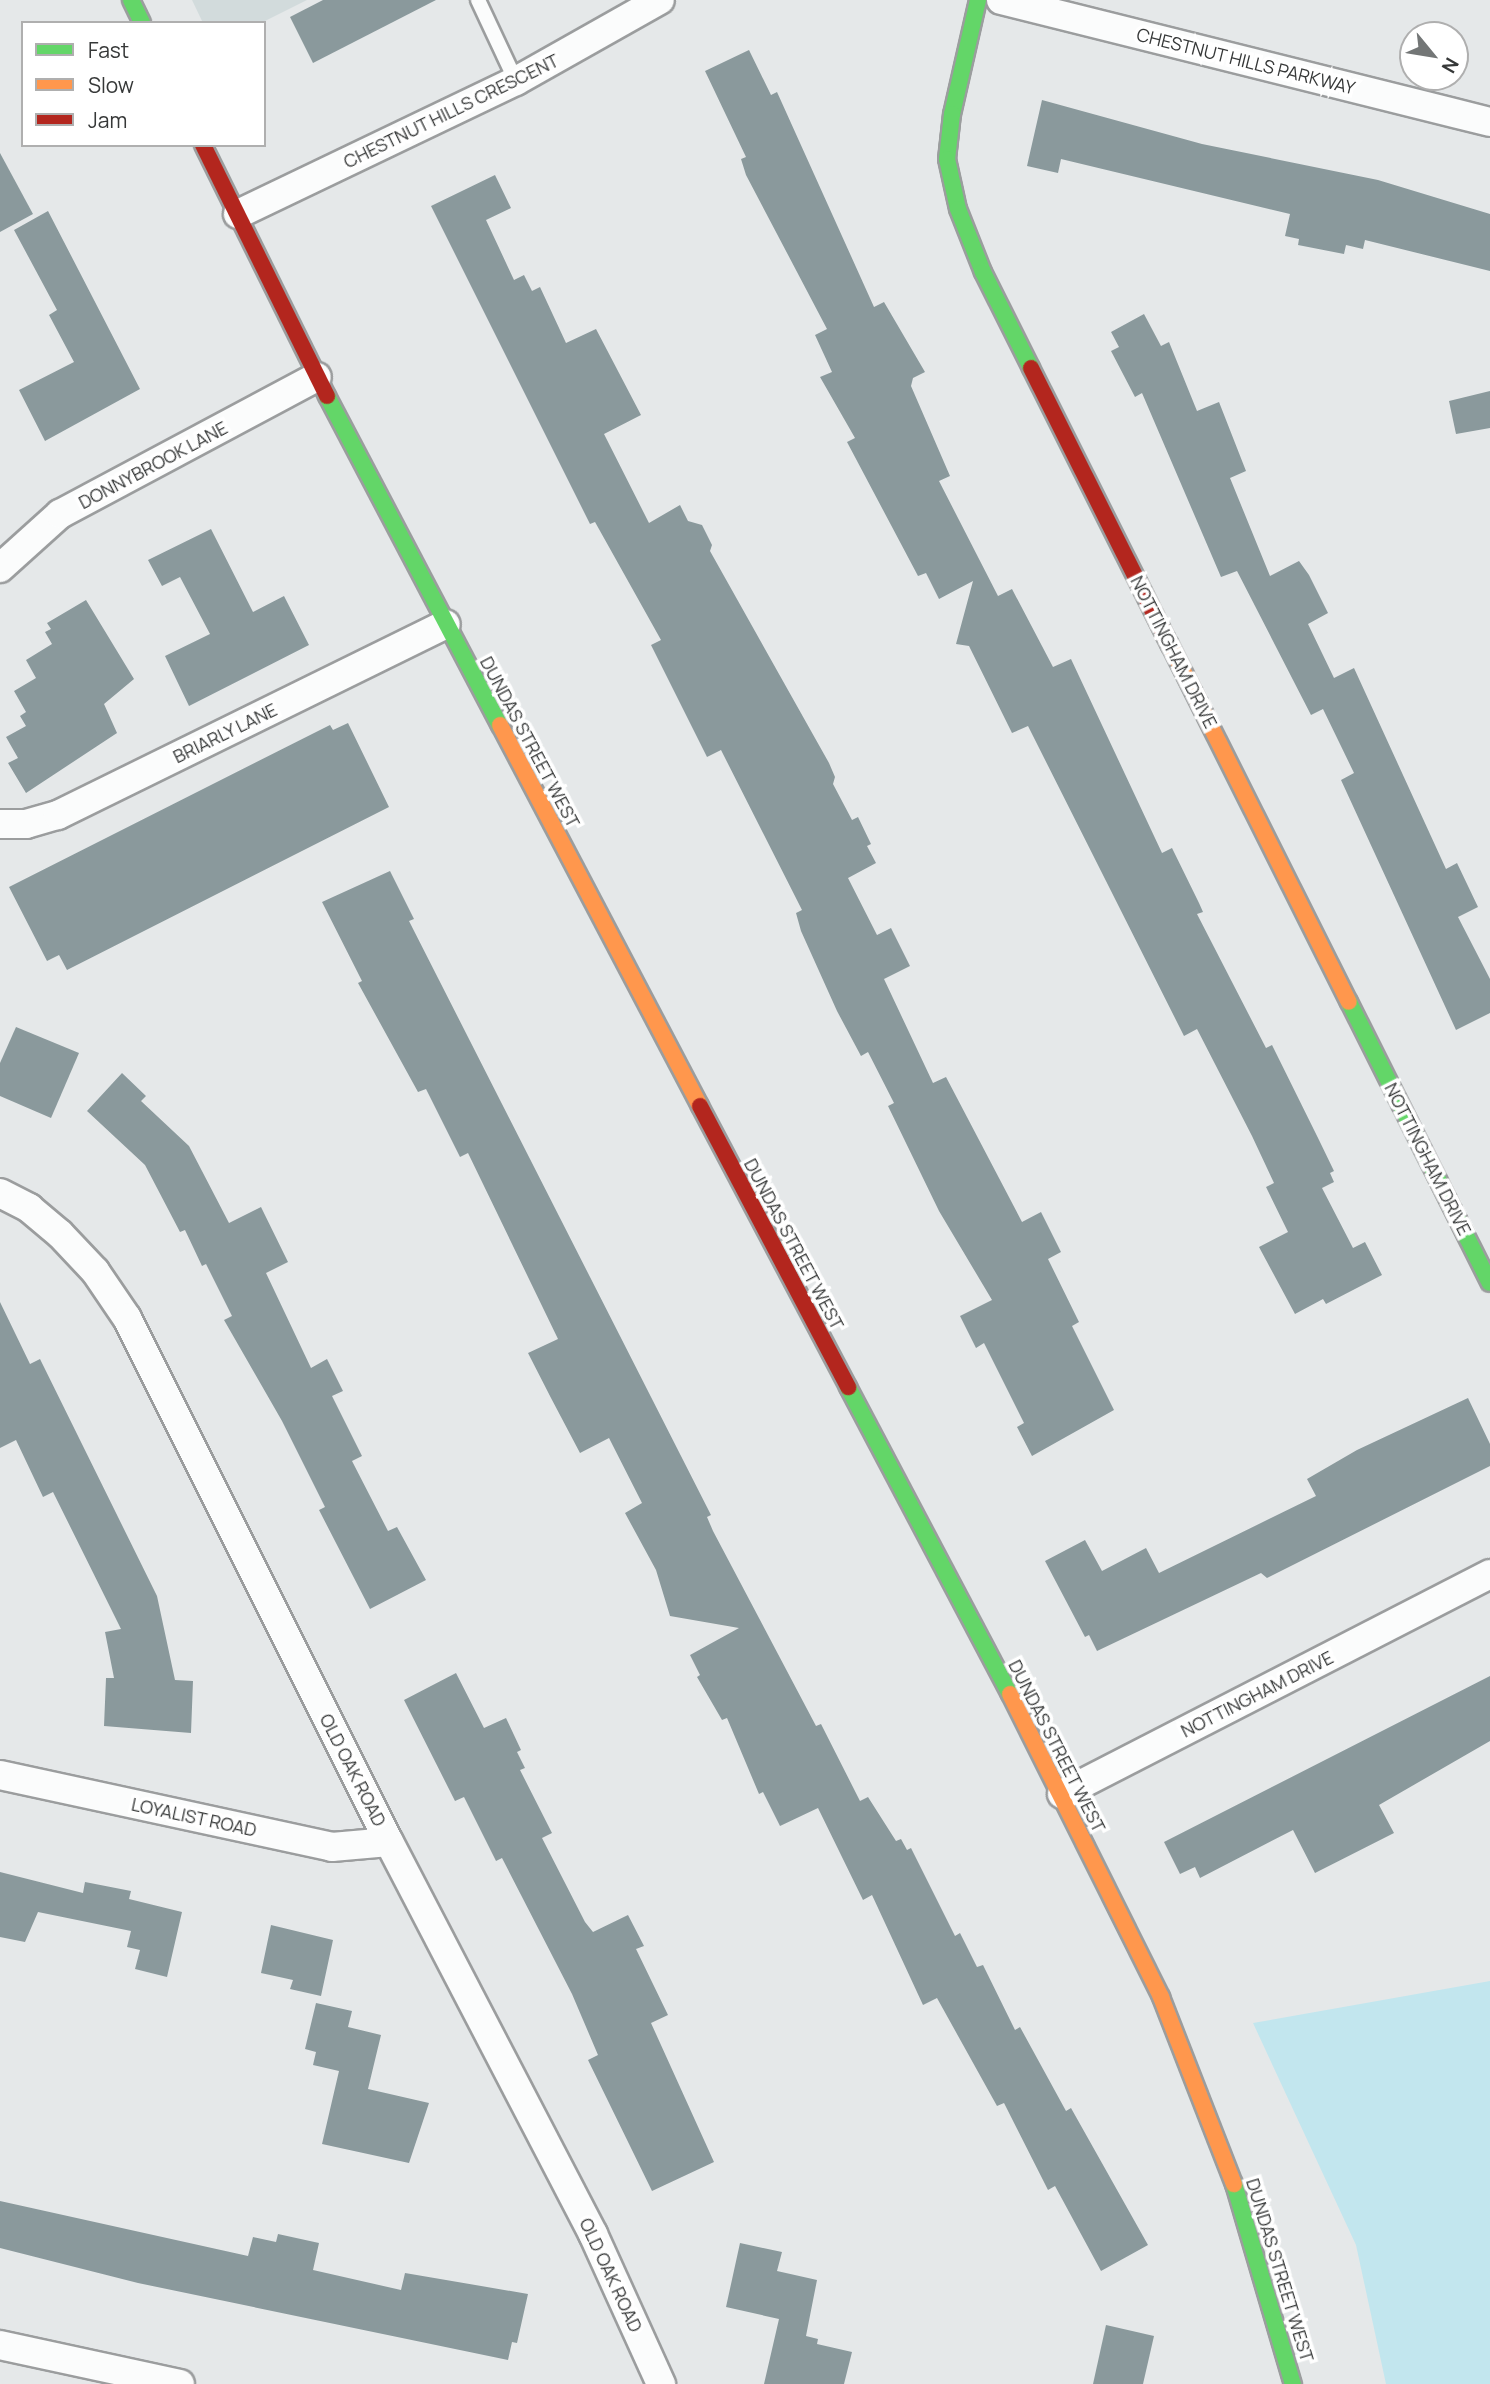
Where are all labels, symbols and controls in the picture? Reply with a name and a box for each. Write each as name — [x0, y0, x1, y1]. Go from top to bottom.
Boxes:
legend — [21, 21, 266, 147]
north arrow — [1399, 21, 1469, 91]
street label: CHESTNUT HILLS PARKWAY — [1134, 23, 1358, 99]
text: Fast — [88, 36, 129, 64]
street label: CHESTNUT HILLS CRESCENT — [340, 49, 562, 173]
text: N — [1436, 53, 1465, 78]
text: Slow — [88, 71, 134, 99]
text: Jam — [88, 106, 127, 134]
street label: DONNYBROOK LANE — [75, 417, 231, 513]
street label: NOTTINGHAM DRIVE — [1126, 572, 1222, 732]
street label: DUNDAS STREET WEST — [476, 653, 584, 831]
street label: BRIARLY LANE — [169, 698, 281, 768]
street label: NOTTINGHAM DRIVE — [1380, 1079, 1476, 1239]
street label: DUNDAS STREET WEST — [740, 1155, 848, 1333]
street label: NOTTINGHAM DRIVE — [1177, 1646, 1337, 1742]
street label: DUNDAS STREET WEST — [1004, 1656, 1110, 1836]
street label: OLD OAK ROAD — [315, 1710, 391, 1830]
street label: LOYALIST ROAD — [129, 1793, 259, 1841]
street label: DUNDAS STREET WEST — [1242, 2176, 1318, 2364]
street label: OLD OAK ROAD — [575, 2214, 647, 2336]

